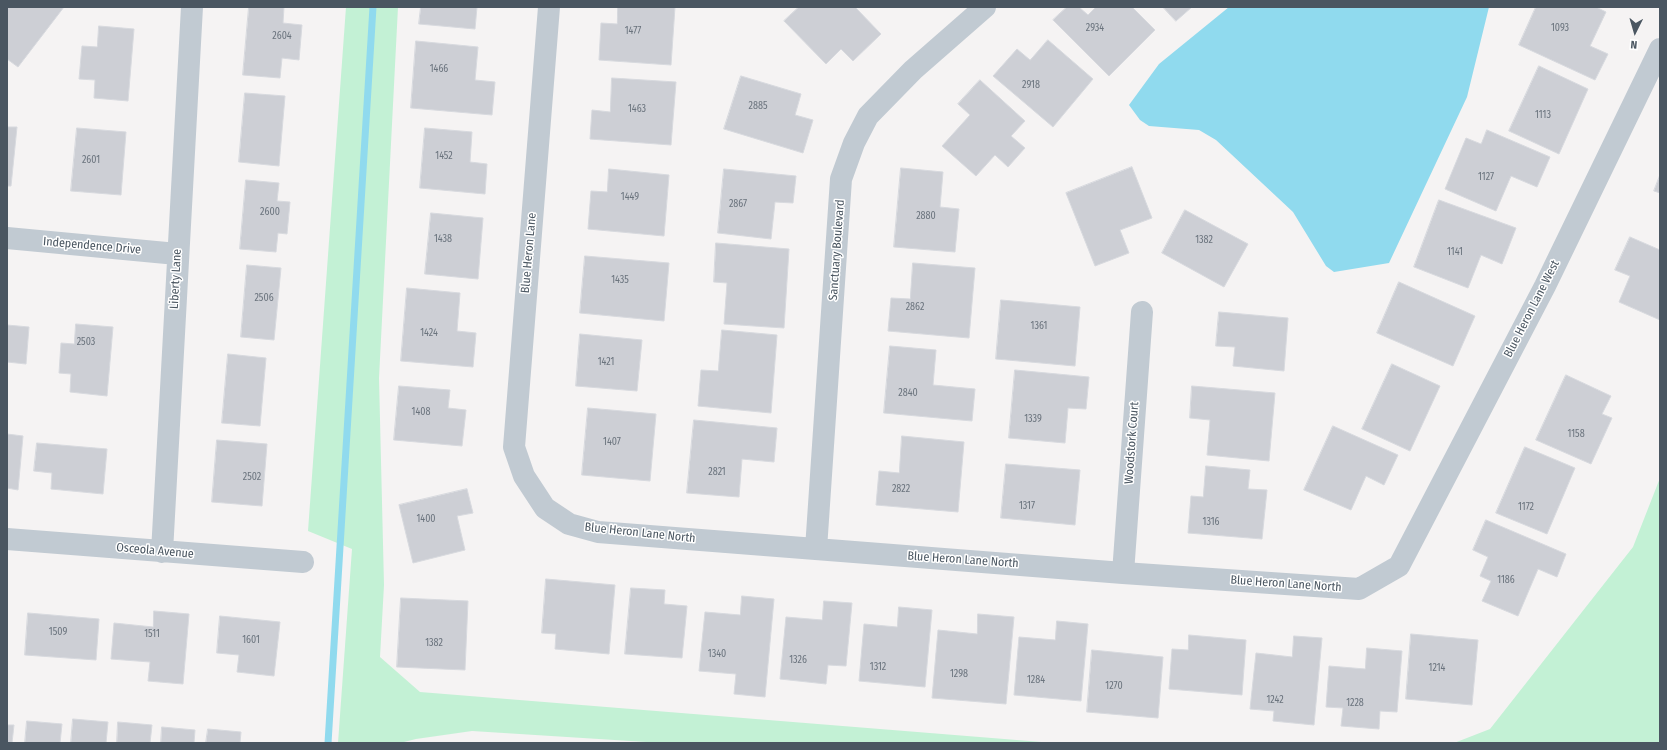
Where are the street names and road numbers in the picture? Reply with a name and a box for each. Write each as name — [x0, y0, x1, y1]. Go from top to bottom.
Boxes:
street label: Sanctuary Boulevard — [826, 199, 848, 301]
street label: Blue Heron Lane — [518, 212, 540, 294]
street label: Independence Drive — [42, 235, 142, 257]
street label: Liberty Lane — [167, 249, 185, 309]
street label: Blue Heron Lane West — [1501, 258, 1563, 360]
street label: Woodstork Court — [1122, 401, 1142, 485]
street label: Blue Heron Lane North — [584, 520, 696, 546]
street label: Osceola Avenue — [116, 540, 194, 562]
street label: Blue Heron Lane North — [907, 549, 1019, 571]
street label: Blue Heron Lane North — [1230, 573, 1342, 595]

